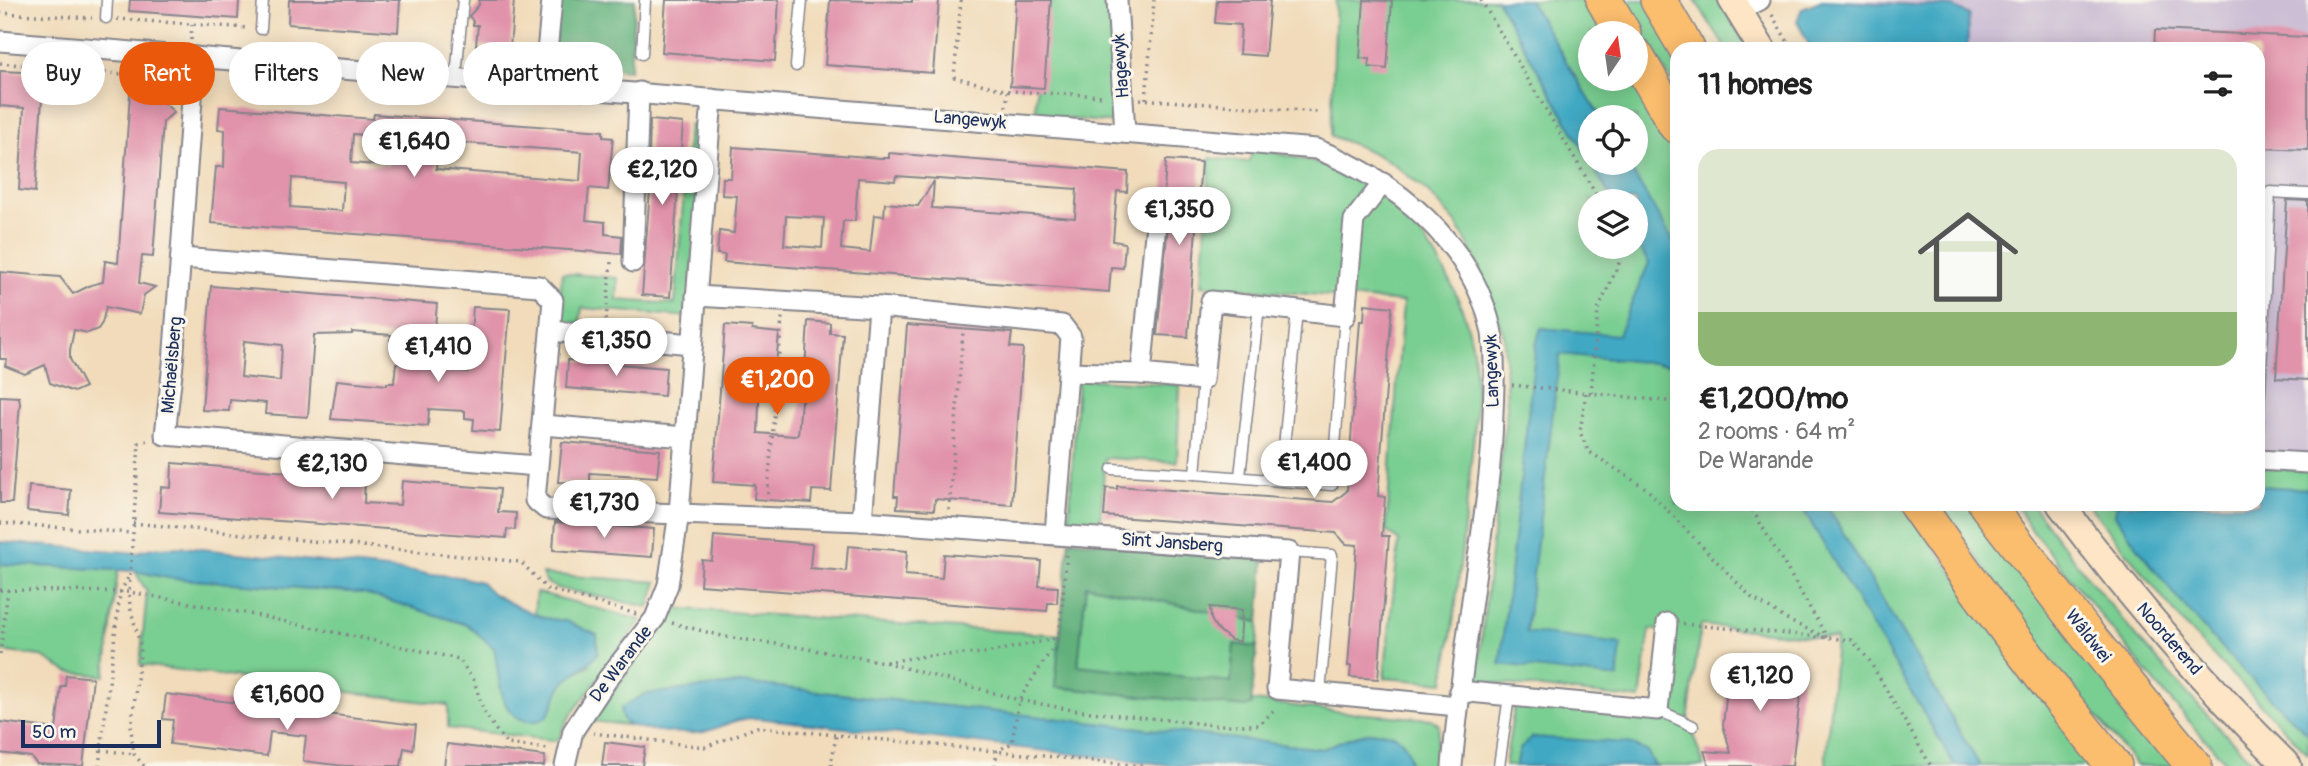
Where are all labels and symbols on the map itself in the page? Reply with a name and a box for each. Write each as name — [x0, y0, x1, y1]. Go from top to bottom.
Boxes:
north arrow — [1578, 21, 1648, 91]
street label: Hagewyk — [1107, 32, 1135, 99]
street label: Langewyk — [932, 105, 1008, 135]
pin: €1,640 — [357, 120, 471, 179]
pin: €2,120 — [605, 148, 719, 207]
pin: €1,350 — [1122, 188, 1236, 247]
street label: Michaëlsberg — [156, 316, 188, 414]
pin: €1,350 — [559, 318, 673, 378]
pin: €1,410 — [381, 324, 495, 384]
street label: Langewyk — [1479, 333, 1505, 408]
pin: €1,200 — [720, 358, 834, 417]
pin: €1,400 — [1257, 440, 1371, 500]
pin: €2,130 — [275, 442, 389, 501]
pin: €1,730 — [547, 480, 661, 540]
street label: Sint Jansberg — [1120, 528, 1224, 558]
street label: Noorderend — [2131, 598, 2207, 680]
street label: Wâldwei — [2060, 605, 2116, 667]
street label: De Warande — [585, 621, 657, 707]
pin: €1,120 — [1703, 654, 1817, 713]
pin: €1,600 — [230, 672, 344, 732]
scale bar — [21, 717, 161, 749]

